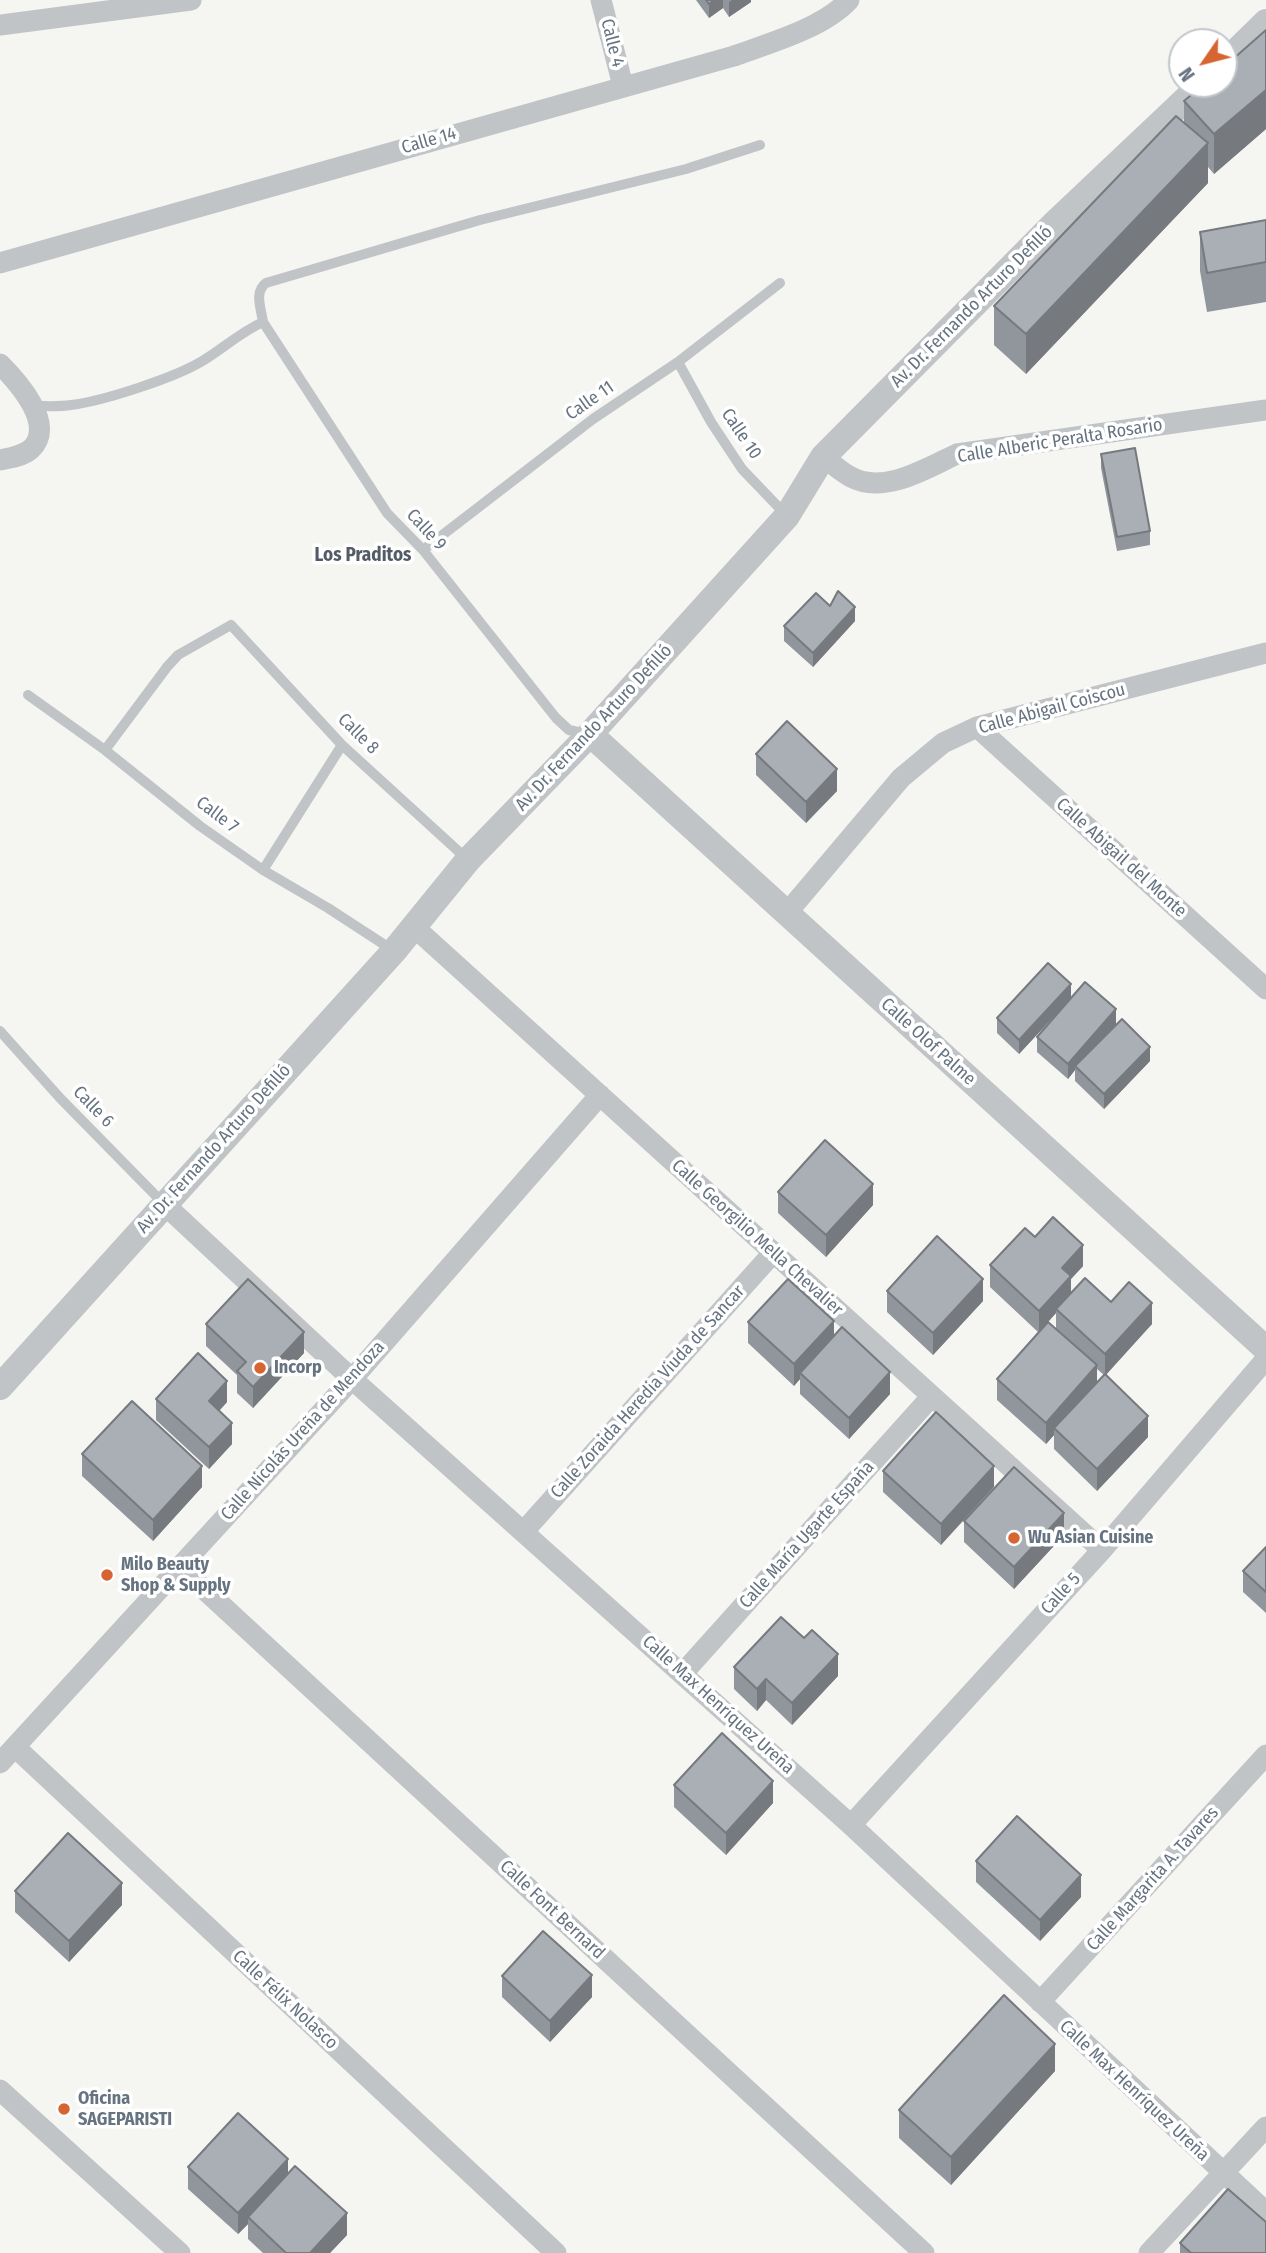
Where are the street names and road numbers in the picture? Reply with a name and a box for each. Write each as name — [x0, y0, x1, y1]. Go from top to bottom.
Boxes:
street label: Calle 4 — [596, 17, 628, 69]
street label: Calle 14 — [399, 123, 459, 159]
street label: Av. Dr. Fernando Arturo Defilló — [887, 222, 1057, 392]
street label: Calle 11 — [562, 377, 618, 425]
street label: Calle 10 — [716, 405, 766, 463]
street label: Calle Alberic Peralta Rosario — [956, 414, 1164, 468]
street label: Calle 9 — [401, 505, 451, 555]
street label: Av. Dr. Fernando Arturo Defilló — [511, 640, 677, 816]
street label: Calle Abigail Coiscou — [976, 679, 1128, 739]
street label: Calle 8 — [333, 709, 383, 759]
street label: Calle 7 — [192, 792, 242, 838]
street label: Calle Abigail del Monte — [1051, 794, 1191, 922]
street label: Calle Olof Palme — [876, 994, 980, 1090]
street label: Av. Dr. Fernando Arturo Defilló — [132, 1060, 296, 1238]
street label: Calle 6 — [68, 1082, 118, 1132]
street label: Calle Georgilio Mella Chevalier — [667, 1155, 847, 1321]
street label: Calle Zoraida Heredia Viuda de Sancar — [546, 1281, 750, 1503]
street label: Calle Nicolás Ureña de Mendoza — [217, 1337, 389, 1525]
street label: Calle María Ugarte España — [735, 1457, 879, 1613]
street label: Calle 5 — [1037, 1569, 1085, 1619]
street label: Calle Max Henríquez Ureña — [638, 1631, 798, 1779]
street label: Calle Margarita A. Tavares — [1082, 1802, 1224, 1956]
street label: Calle Font Bernard — [495, 1856, 609, 1964]
street label: Calle Félix Nolasco — [228, 1946, 342, 2054]
street label: Calle Max Henríquez Ureña — [1055, 2016, 1213, 2166]

